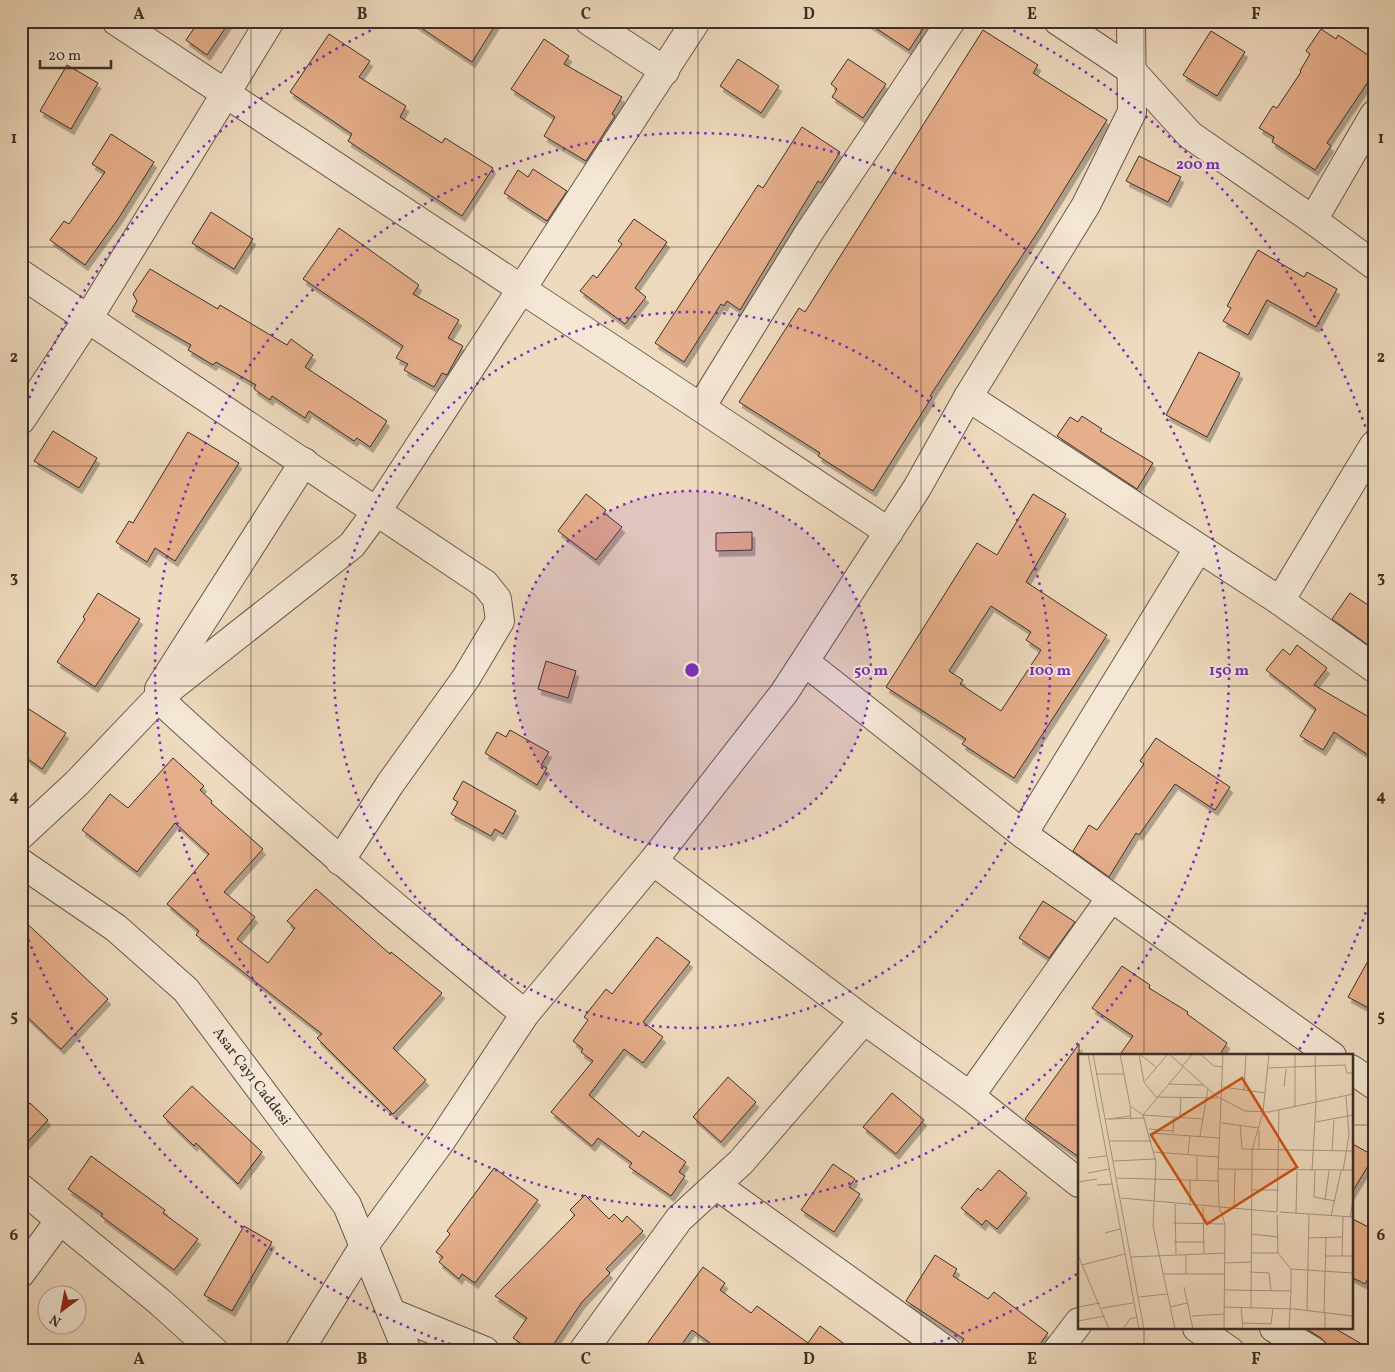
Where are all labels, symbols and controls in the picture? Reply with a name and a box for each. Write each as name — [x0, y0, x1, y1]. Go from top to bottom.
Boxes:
text: A — [133, 4, 145, 26]
text: B — [357, 4, 368, 26]
text: C — [581, 4, 591, 26]
text: D — [803, 4, 815, 26]
text: E — [1027, 4, 1037, 26]
text: F — [1251, 4, 1261, 26]
scale bar — [40, 38, 111, 70]
text: 20 m — [48, 46, 81, 67]
text: 1 — [11, 128, 17, 150]
text: 1 — [1378, 128, 1384, 150]
text: 200 m — [1176, 155, 1220, 176]
text: 2 — [10, 347, 18, 369]
text: 2 — [1377, 347, 1385, 369]
text: 3 — [10, 567, 18, 589]
text: 3 — [1377, 567, 1385, 589]
centre of rings — [683, 661, 701, 679]
text: 50 m — [854, 661, 888, 682]
text: 100 m — [1029, 661, 1072, 682]
text: 150 m — [1209, 661, 1249, 682]
text: 4 — [9, 786, 19, 808]
text: 4 — [1376, 786, 1386, 808]
text: 5 — [10, 1006, 18, 1028]
text: 5 — [1377, 1006, 1385, 1028]
street label: Asar Çayı Caddesi — [207, 1023, 295, 1131]
inset map — [1078, 1054, 1352, 1330]
text: 6 — [10, 1225, 19, 1247]
text: 6 — [1377, 1225, 1386, 1247]
north arrow — [38, 1284, 88, 1334]
text: N — [47, 1309, 65, 1331]
text: A — [133, 1349, 145, 1371]
text: B — [357, 1349, 368, 1371]
text: C — [581, 1349, 591, 1371]
text: D — [803, 1349, 815, 1371]
text: E — [1027, 1349, 1037, 1371]
text: F — [1251, 1349, 1261, 1371]

